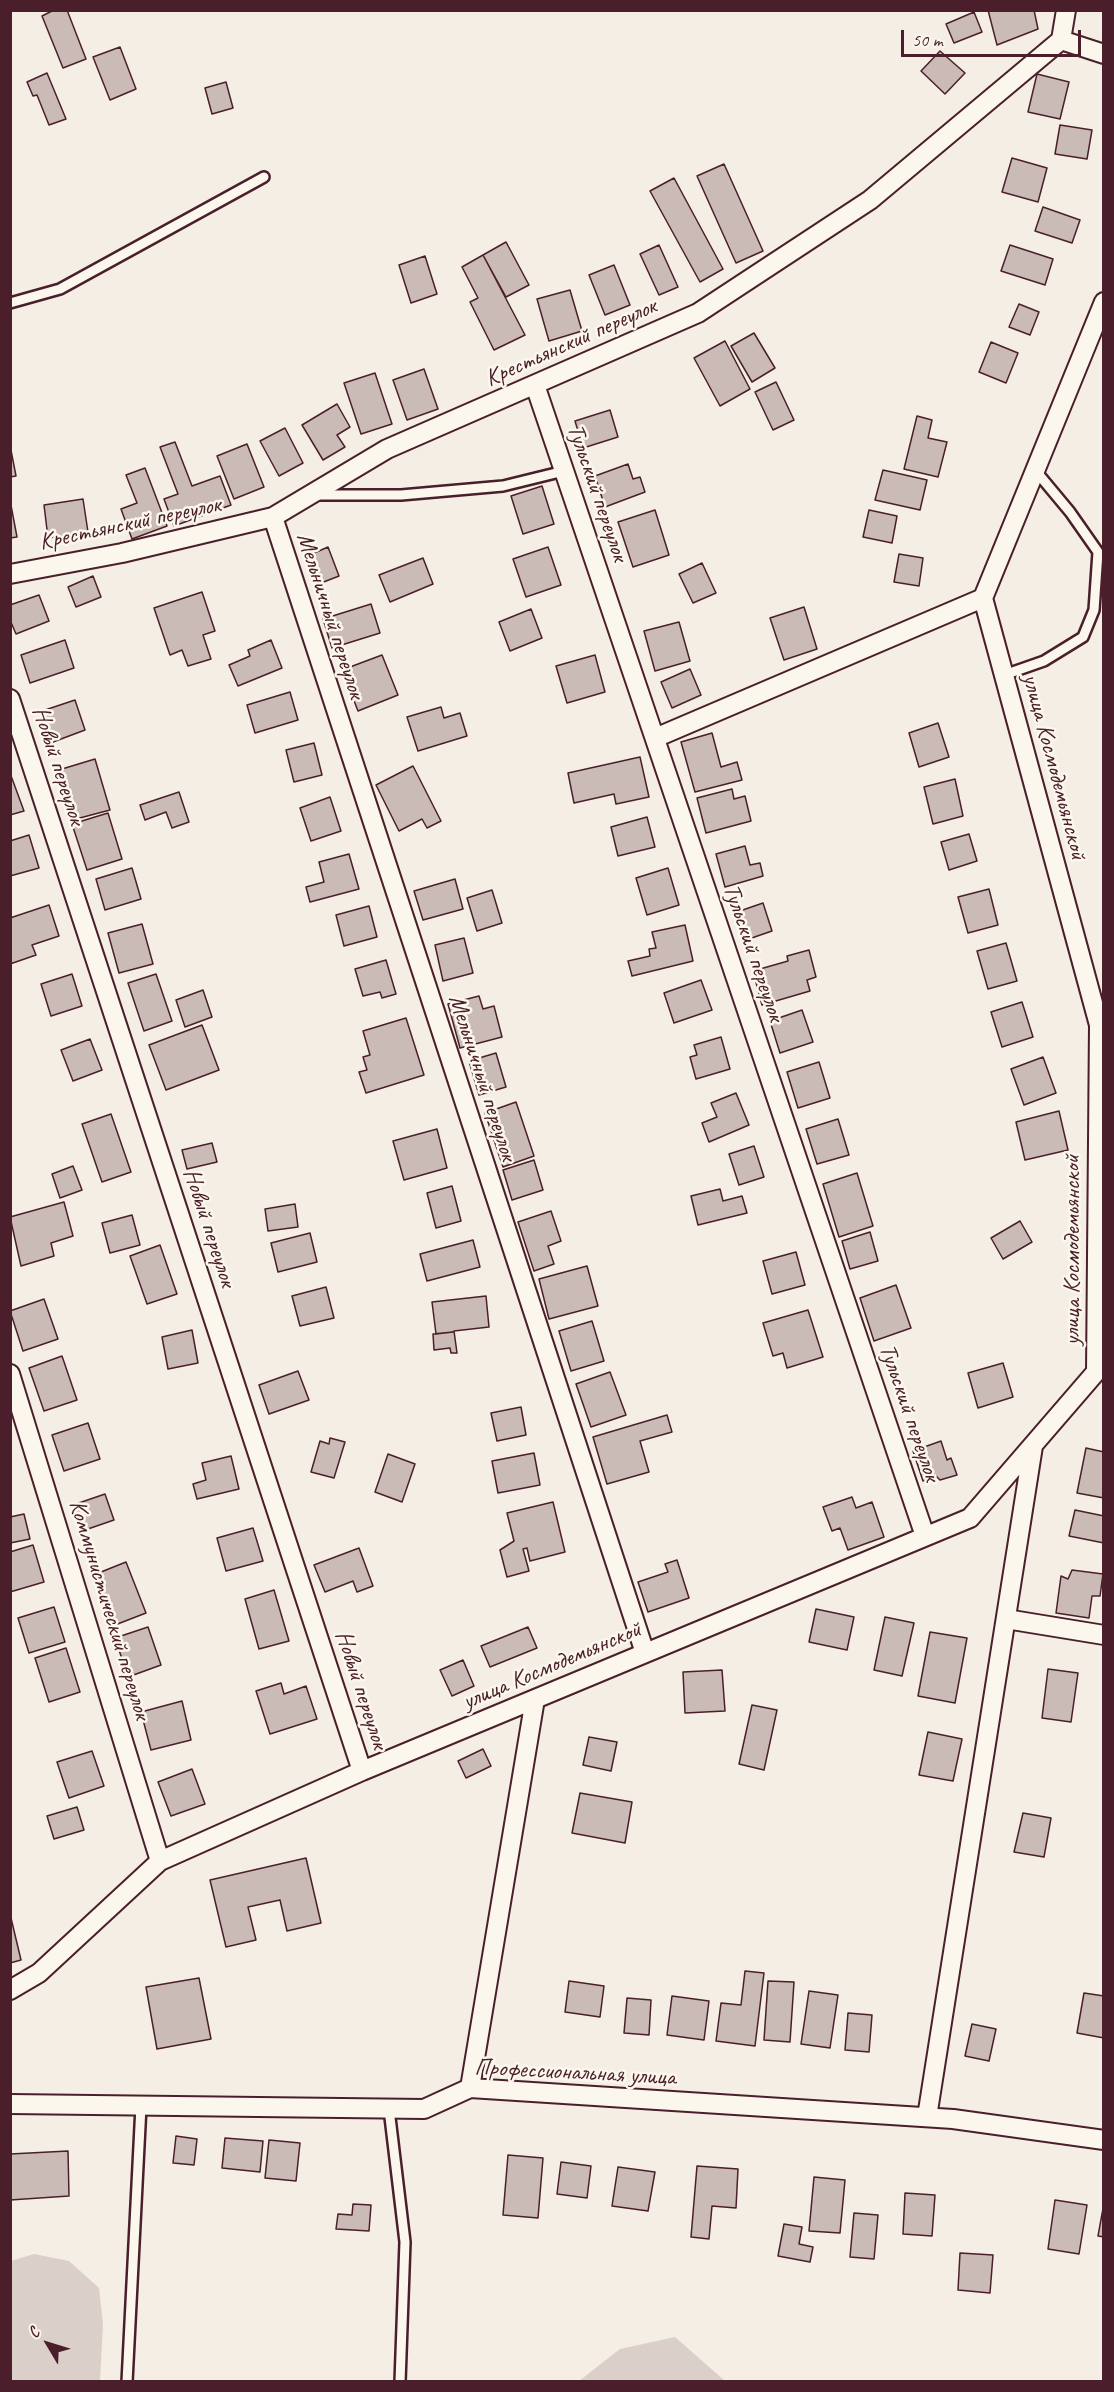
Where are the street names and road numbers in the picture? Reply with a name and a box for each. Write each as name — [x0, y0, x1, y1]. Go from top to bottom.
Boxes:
street label: Крестьянский переулок — [481, 292, 661, 394]
street label: Тульский переулок — [560, 421, 634, 565]
street label: Крестьянский переулок — [37, 491, 223, 557]
street label: Мельничный переулок — [290, 529, 370, 703]
street label: улица Космодемьянской — [1015, 671, 1093, 863]
street label: Новый переулок — [25, 703, 91, 829]
street label: Тульский переулок — [716, 881, 790, 1025]
street label: Мельничный переулок — [442, 991, 522, 1165]
street label: улица Космодемьянской — [1059, 1154, 1087, 1346]
street label: Новый переулок — [176, 1165, 242, 1291]
street label: Тульский переулок — [872, 1341, 946, 1485]
street label: Коммунистический переулок — [62, 1497, 156, 1723]
street label: улица Космодемьянской — [458, 1615, 646, 1717]
street label: Новый переулок — [328, 1627, 394, 1753]
street label: Профессиональная улица — [474, 2053, 676, 2093]

